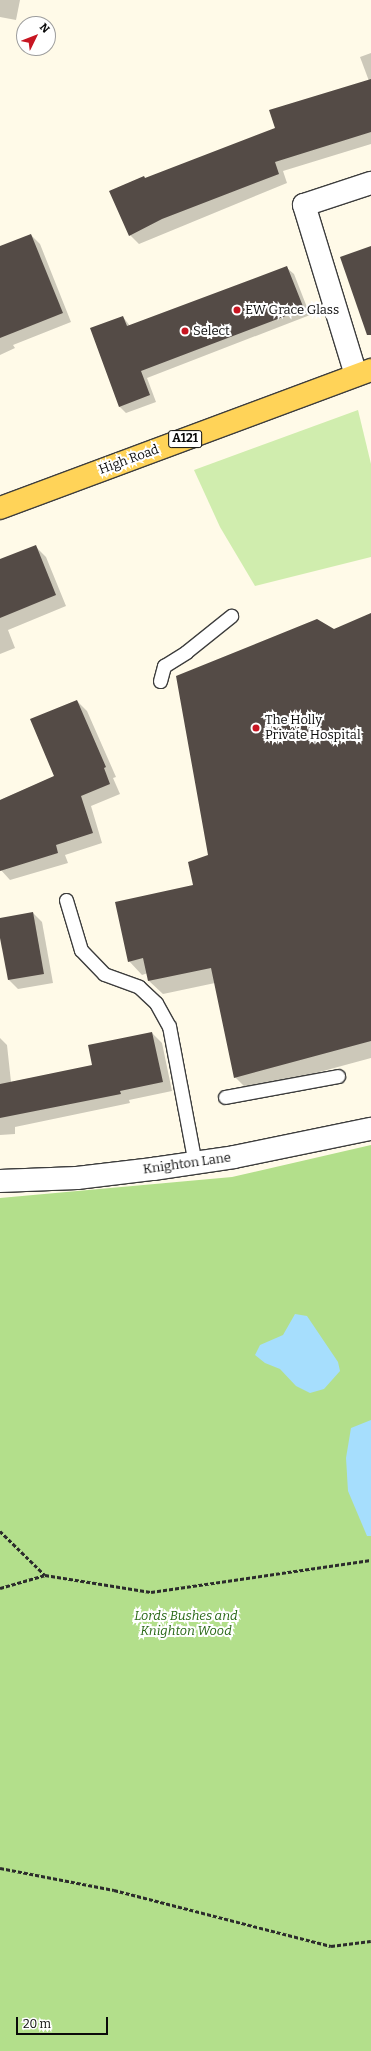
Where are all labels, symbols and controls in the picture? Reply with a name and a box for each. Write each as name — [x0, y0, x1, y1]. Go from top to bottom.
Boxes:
north arrow — [16, 16, 56, 56]
text: N — [37, 21, 52, 36]
place label: EW Grace Glass — [245, 302, 339, 318]
marker: EW Grace Glass — [232, 305, 242, 315]
place label: Select — [193, 323, 230, 339]
marker: Select — [180, 326, 190, 336]
road number: A121 — [168, 429, 202, 449]
street label: High Road — [97, 442, 161, 478]
place label: The Holly Private Hospital — [265, 713, 361, 744]
marker: The Holly Private Hospital — [250, 722, 262, 734]
street label: Knighton Lane — [142, 1150, 232, 1178]
park label: Lords Bushes and Knighton Wood — [134, 1609, 238, 1640]
scale bar — [18, 2009, 110, 2035]
text: 20 m — [23, 2017, 51, 2031]

